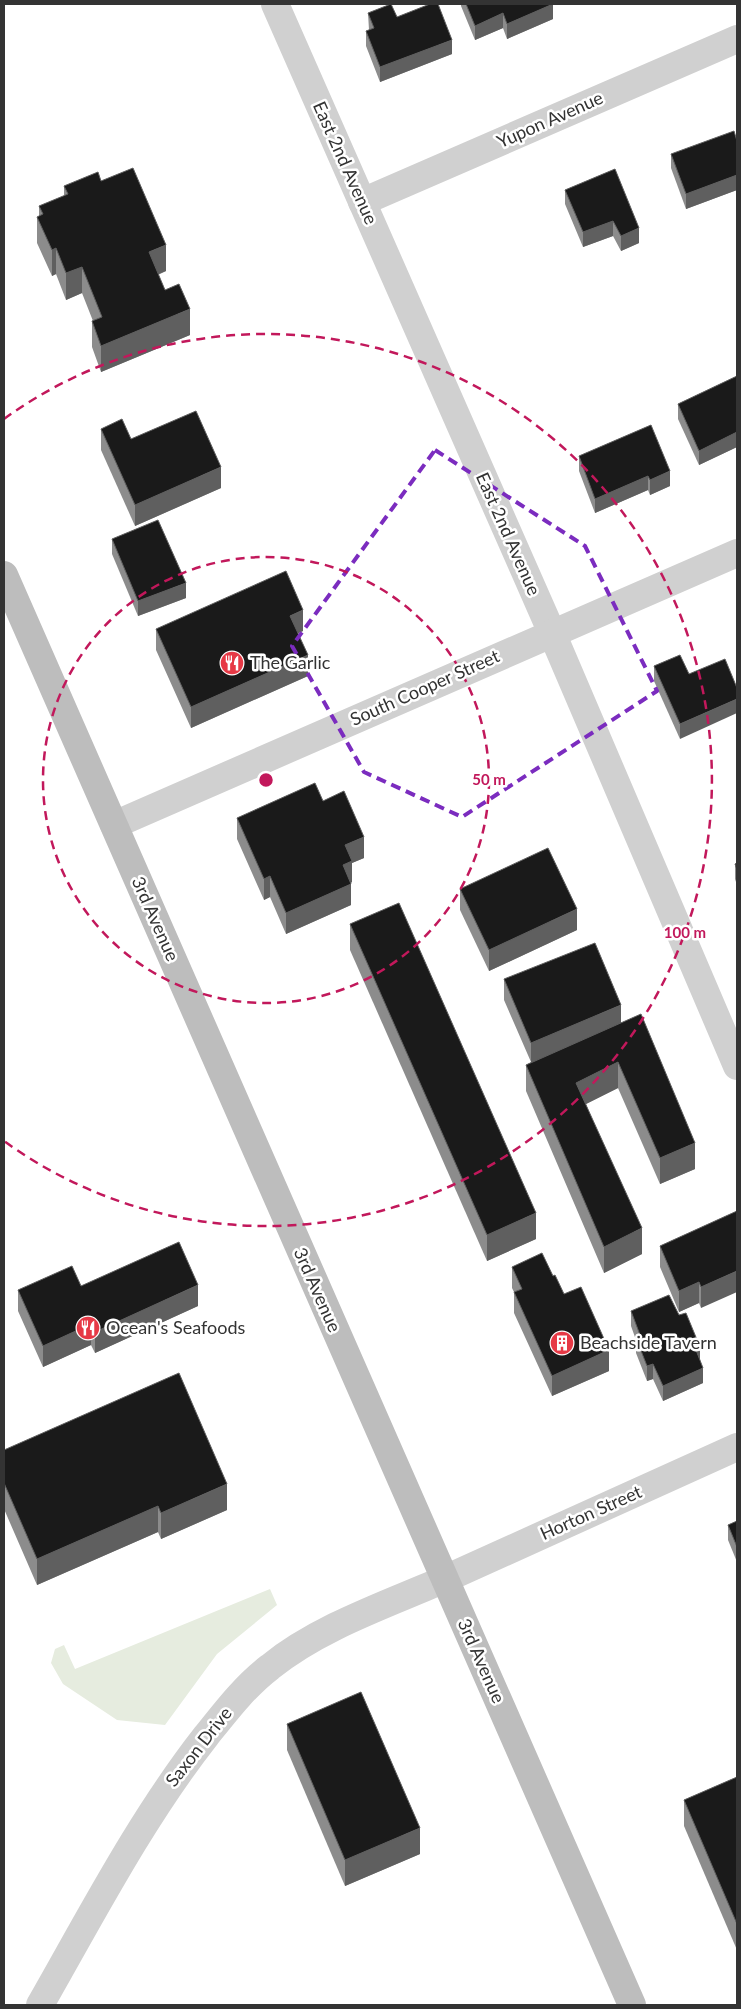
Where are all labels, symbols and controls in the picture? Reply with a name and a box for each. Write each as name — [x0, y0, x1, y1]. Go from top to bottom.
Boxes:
street label: Yupon Avenue — [493, 86, 606, 152]
street label: East 2nd Avenue — [309, 98, 383, 227]
street label: East 2nd Avenue — [472, 469, 546, 598]
street label: South Cooper Street — [347, 644, 503, 730]
restaurant icon: The Garlic — [219, 650, 245, 676]
place label: The Garlic — [250, 651, 331, 673]
text: 50 m — [472, 770, 506, 788]
centre of rings — [257, 771, 275, 789]
street label: 3rd Avenue — [127, 873, 184, 964]
text: 100 m — [664, 923, 706, 941]
street label: 3rd Avenue — [289, 1244, 346, 1335]
restaurant icon: Ocean's Seafoods — [75, 1315, 101, 1341]
place label: Ocean's Seafoods — [106, 1316, 245, 1338]
building icon: Beachside Tavern — [549, 1330, 575, 1356]
place label: Beachside Tavern — [580, 1331, 717, 1353]
street label: Horton Street — [536, 1480, 645, 1544]
street label: 3rd Avenue — [453, 1615, 510, 1706]
street label: Saxon Drive — [160, 1702, 236, 1791]

